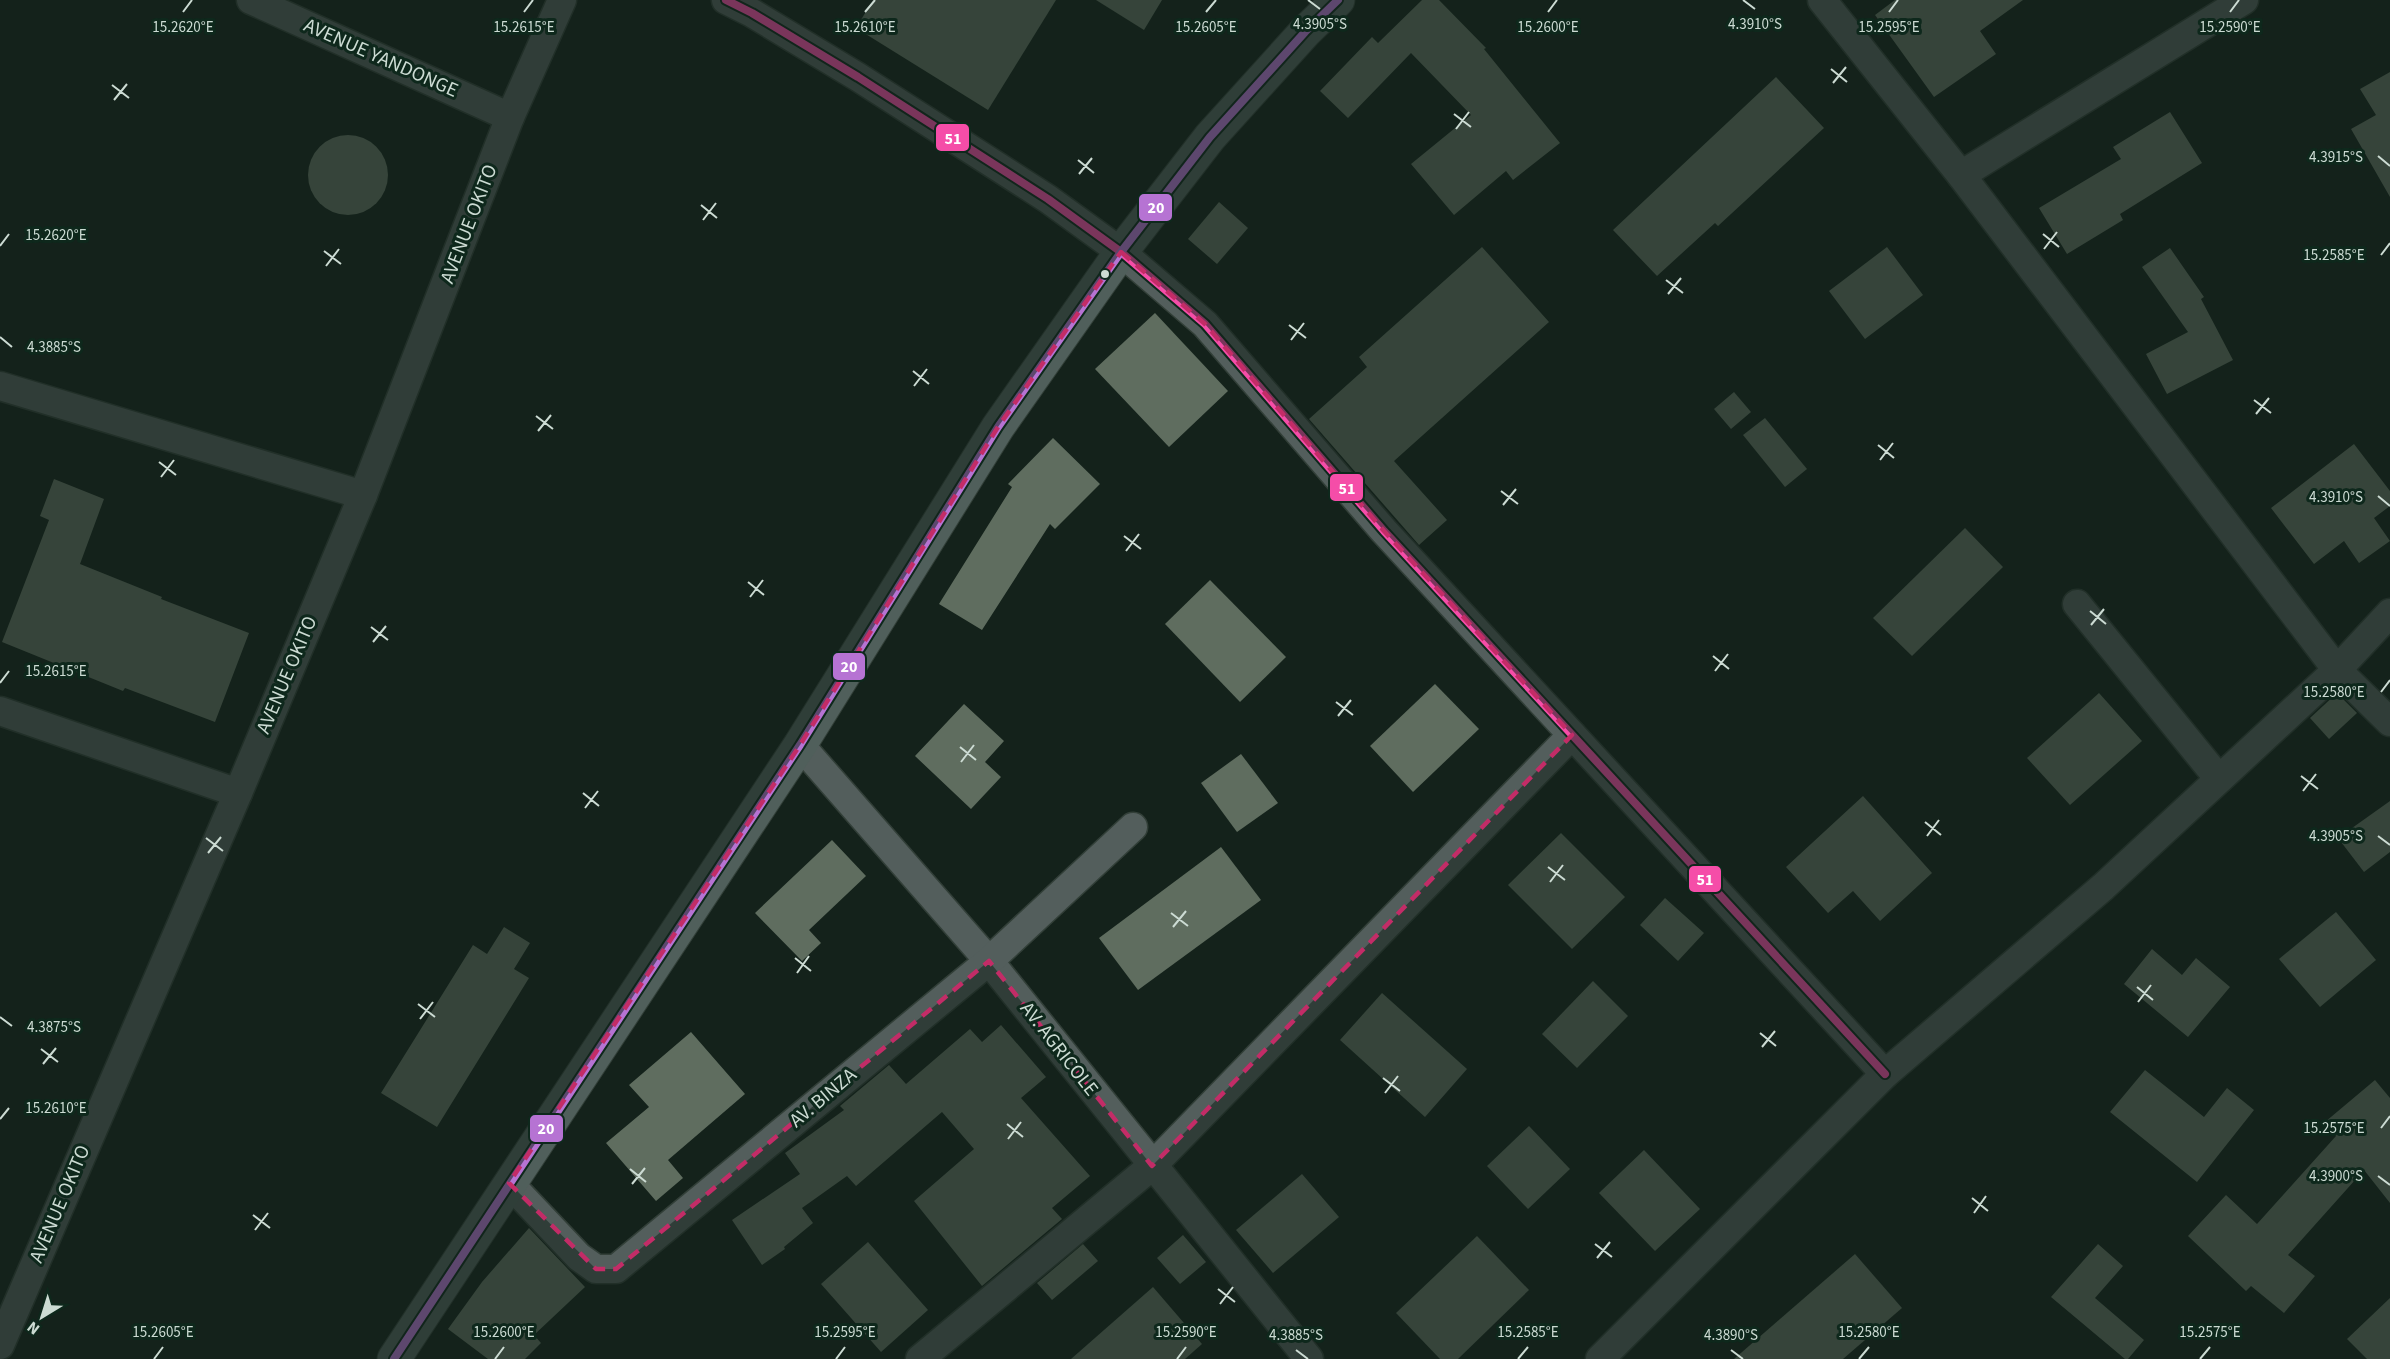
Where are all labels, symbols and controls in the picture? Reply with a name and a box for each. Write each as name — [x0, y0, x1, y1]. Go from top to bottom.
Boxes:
street label: AVENUE YANDONGE — [299, 11, 463, 105]
text: 4.3905°S — [1293, 14, 1347, 35]
text: 4.3910°S — [1728, 14, 1782, 35]
text: 15.2620°E — [152, 17, 214, 38]
text: 15.2615°E — [493, 17, 555, 38]
text: 15.2610°E — [834, 17, 896, 38]
text: 15.2605°E — [1175, 17, 1237, 38]
text: 15.2600°E — [1517, 17, 1579, 38]
text: 15.2595°E — [1858, 17, 1920, 38]
text: 15.2590°E — [2199, 17, 2261, 38]
line badge: 51 — [935, 123, 970, 152]
text: 51 — [945, 128, 961, 150]
text: 4.3915°S — [2309, 147, 2363, 168]
street label: AVENUE OKITO — [433, 160, 505, 288]
line badge: 20 — [1138, 193, 1173, 222]
text: 20 — [1148, 197, 1164, 219]
text: 15.2620°E — [25, 225, 87, 246]
text: 15.2585°E — [2303, 245, 2365, 266]
unlabelled marker — [1099, 268, 1111, 280]
text: 4.3885°S — [27, 337, 81, 358]
line badge: 51 — [1329, 473, 1364, 502]
text: 51 — [1339, 478, 1355, 500]
text: 4.3910°S — [2309, 487, 2363, 508]
street label: AVENUE OKITO — [250, 612, 324, 738]
line badge: 20 — [832, 652, 866, 681]
text: 20 — [841, 656, 857, 678]
text: 15.2615°E — [25, 661, 87, 682]
text: 15.2580°E — [2303, 682, 2365, 703]
text: 4.3905°S — [2309, 826, 2363, 847]
line badge: 51 — [1688, 865, 1722, 893]
text: 51 — [1697, 869, 1713, 891]
street label: AV. AGRICOLE — [1013, 996, 1105, 1102]
text: 4.3875°S — [27, 1017, 81, 1038]
street label: AV. BINZA — [783, 1061, 863, 1134]
text: 15.2610°E — [25, 1098, 87, 1119]
line badge: 20 — [529, 1114, 564, 1143]
text: 20 — [538, 1118, 554, 1140]
text: 15.2575°E — [2303, 1118, 2365, 1139]
street label: AVENUE OKITO — [23, 1141, 97, 1267]
text: 4.3900°S — [2309, 1166, 2363, 1187]
north arrow — [12, 1287, 72, 1347]
text: N — [22, 1316, 44, 1340]
text: 15.2605°E — [132, 1322, 194, 1343]
text: 15.2600°E — [473, 1322, 535, 1343]
text: 15.2595°E — [814, 1322, 876, 1343]
text: 15.2590°E — [1155, 1322, 1217, 1343]
text: 15.2585°E — [1497, 1322, 1559, 1343]
text: 15.2580°E — [1838, 1322, 1900, 1343]
text: 15.2575°E — [2179, 1322, 2241, 1343]
text: 4.3885°S — [1269, 1325, 1323, 1346]
text: 4.3890°S — [1704, 1325, 1758, 1346]

